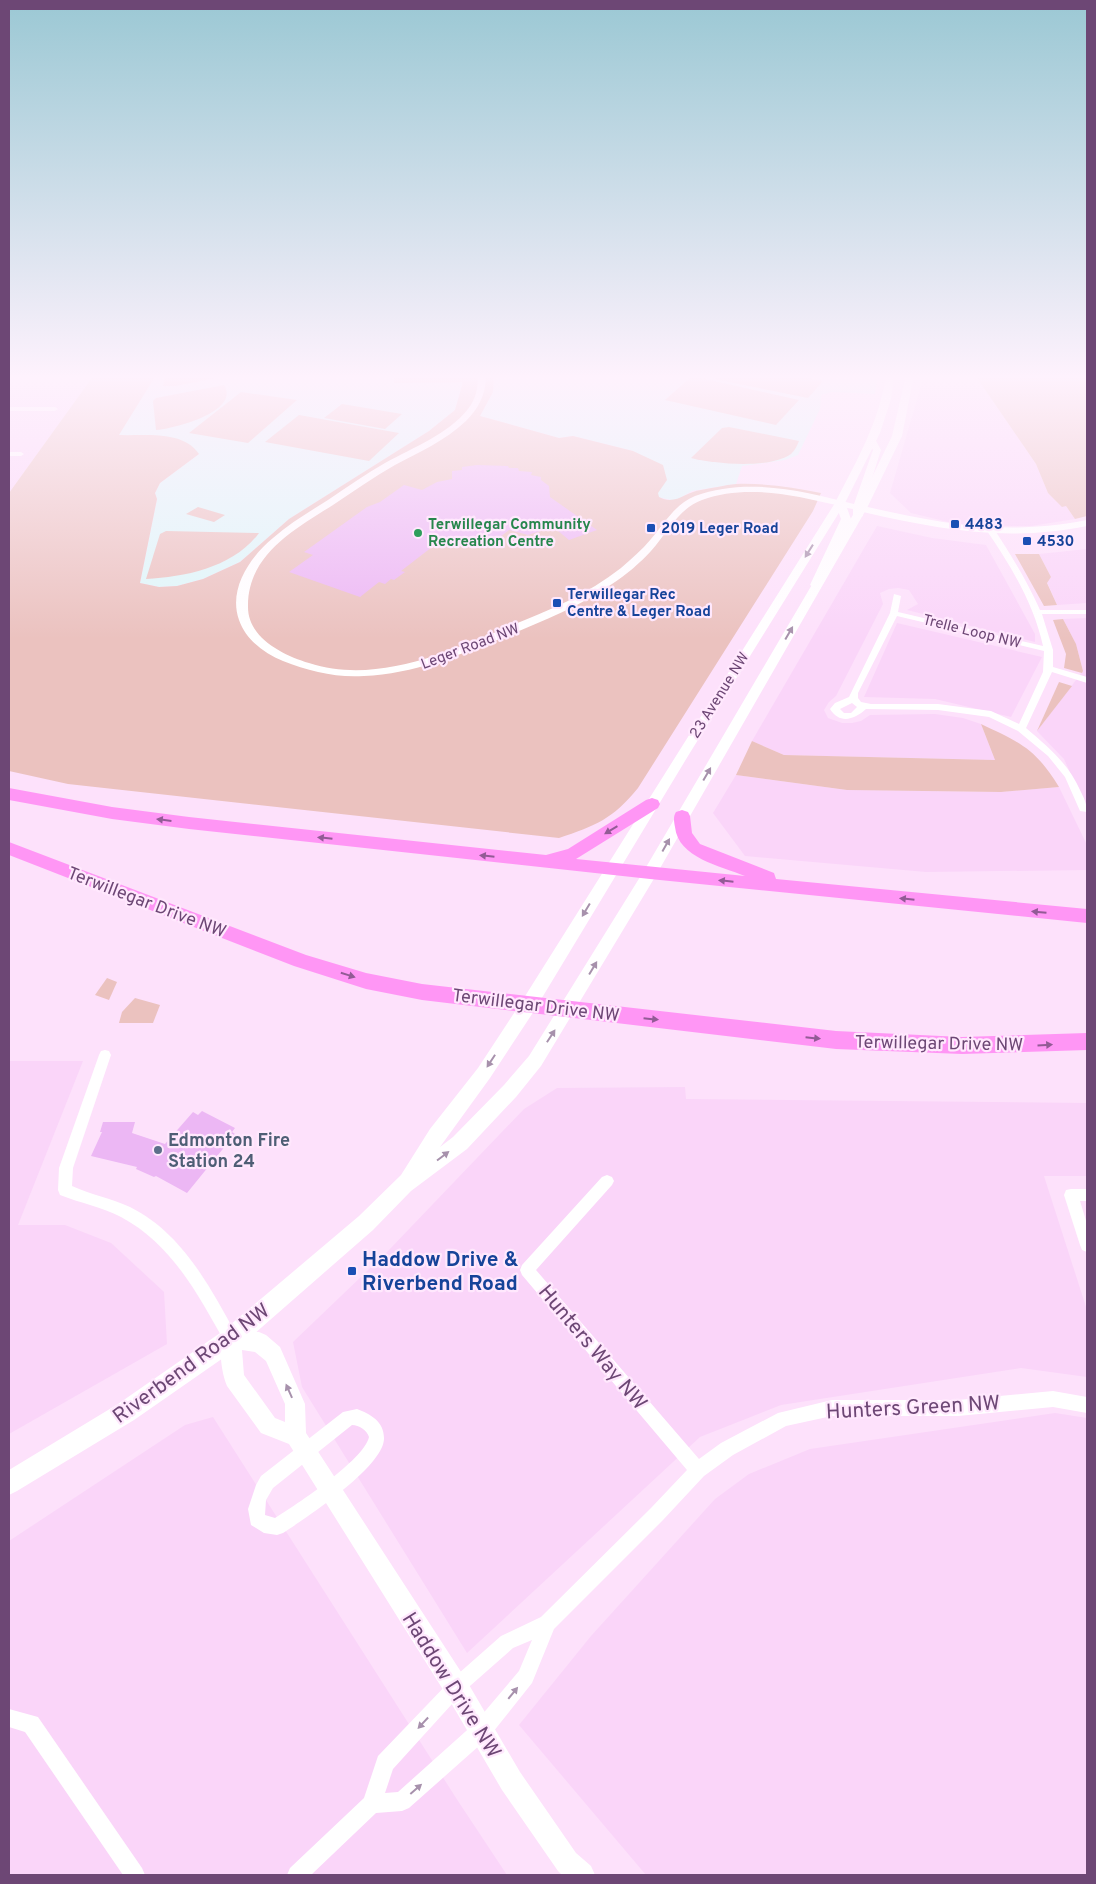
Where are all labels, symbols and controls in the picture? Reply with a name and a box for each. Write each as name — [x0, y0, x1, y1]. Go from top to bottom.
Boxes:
place label: Terwillegar Community Recreation Centre — [428, 516, 591, 552]
place label: 4483 — [965, 516, 1003, 535]
marker: 4483 — [949, 518, 961, 530]
place label: 2019 Leger Road — [661, 520, 779, 539]
marker: 2019 Leger Road — [645, 522, 657, 534]
marker: Terwillegar Community Recreation Centre — [412, 527, 424, 539]
place label: 4530 — [1037, 533, 1074, 552]
marker: 4530 — [1021, 535, 1033, 547]
one-way arrow — [805, 545, 814, 558]
place label: Terwillegar Rec Centre & Leger Road — [567, 586, 711, 622]
marker: Terwillegar Rec Centre & Leger Road — [551, 597, 563, 609]
street label: Trelle Loop NW — [920, 611, 1023, 654]
street label: Leger Road NW — [419, 620, 522, 675]
one-way arrow — [785, 627, 794, 640]
street label: 23 Avenue NW — [686, 649, 754, 742]
one-way arrow — [702, 767, 711, 780]
one-way arrow — [155, 816, 171, 824]
one-way arrow — [605, 826, 618, 835]
one-way arrow — [317, 834, 333, 842]
one-way arrow — [662, 837, 670, 852]
one-way arrow — [478, 852, 494, 860]
street label: Terwillegar Drive NW — [64, 862, 229, 944]
one-way arrow — [718, 877, 734, 885]
one-way arrow — [899, 895, 915, 903]
one-way arrow — [582, 903, 591, 916]
one-way arrow — [1030, 908, 1046, 916]
one-way arrow — [588, 962, 597, 975]
one-way arrow — [340, 972, 355, 980]
street label: Terwillegar Drive NW — [451, 985, 621, 1028]
one-way arrow — [643, 1015, 659, 1023]
one-way arrow — [547, 1030, 556, 1043]
street label: Terwillegar Drive NW — [855, 1032, 1023, 1057]
one-way arrow — [805, 1034, 821, 1042]
one-way arrow — [1037, 1040, 1053, 1048]
one-way arrow — [487, 1054, 496, 1068]
place label: Edmonton Fire Station 24 — [168, 1130, 290, 1174]
marker: Edmonton Fire Station 24 — [152, 1144, 164, 1156]
one-way arrow — [436, 1151, 450, 1161]
place label: Haddow Drive & Riverbend Road — [362, 1247, 519, 1298]
marker: Haddow Drive & Riverbend Road — [346, 1265, 358, 1277]
street label: Hunters Way NW — [531, 1279, 652, 1416]
street label: Riverbend Road NW — [108, 1298, 276, 1430]
one-way arrow — [285, 1384, 293, 1398]
street label: Hunters Green NW — [825, 1390, 1001, 1427]
street label: Haddow Drive NW — [395, 1608, 507, 1764]
one-way arrow — [508, 1686, 519, 1699]
one-way arrow — [417, 1717, 429, 1729]
one-way arrow — [409, 1783, 421, 1795]

